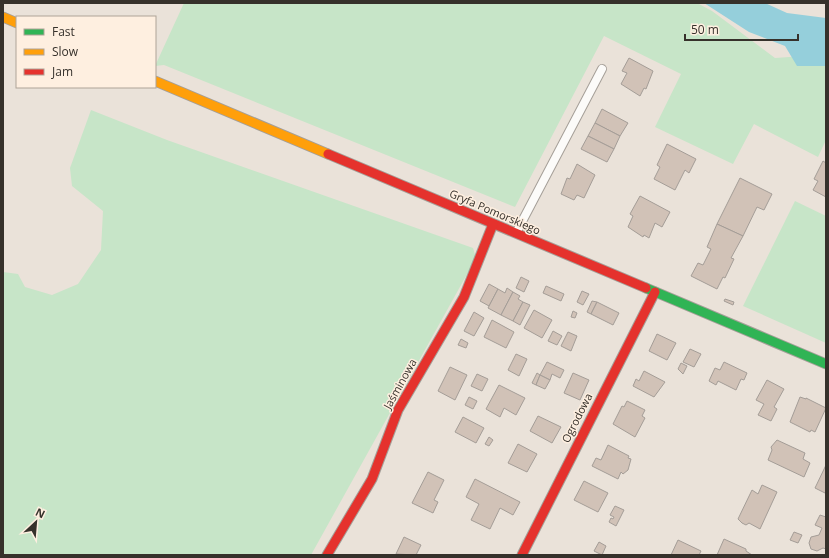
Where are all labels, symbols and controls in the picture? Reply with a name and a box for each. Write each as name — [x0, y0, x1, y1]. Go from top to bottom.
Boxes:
legend — [16, 16, 156, 88]
scale bar — [685, 16, 798, 42]
text: 50 m — [691, 21, 719, 38]
text: Fast — [52, 23, 75, 40]
text: Slow — [52, 43, 79, 60]
text: Jam — [51, 63, 73, 80]
street label: Gryfa Pomorskiego — [447, 186, 543, 238]
street label: Jaśminowa — [379, 356, 420, 412]
street label: Ogrodowa — [558, 390, 595, 445]
north arrow — [16, 502, 56, 542]
text: N — [33, 504, 48, 521]

